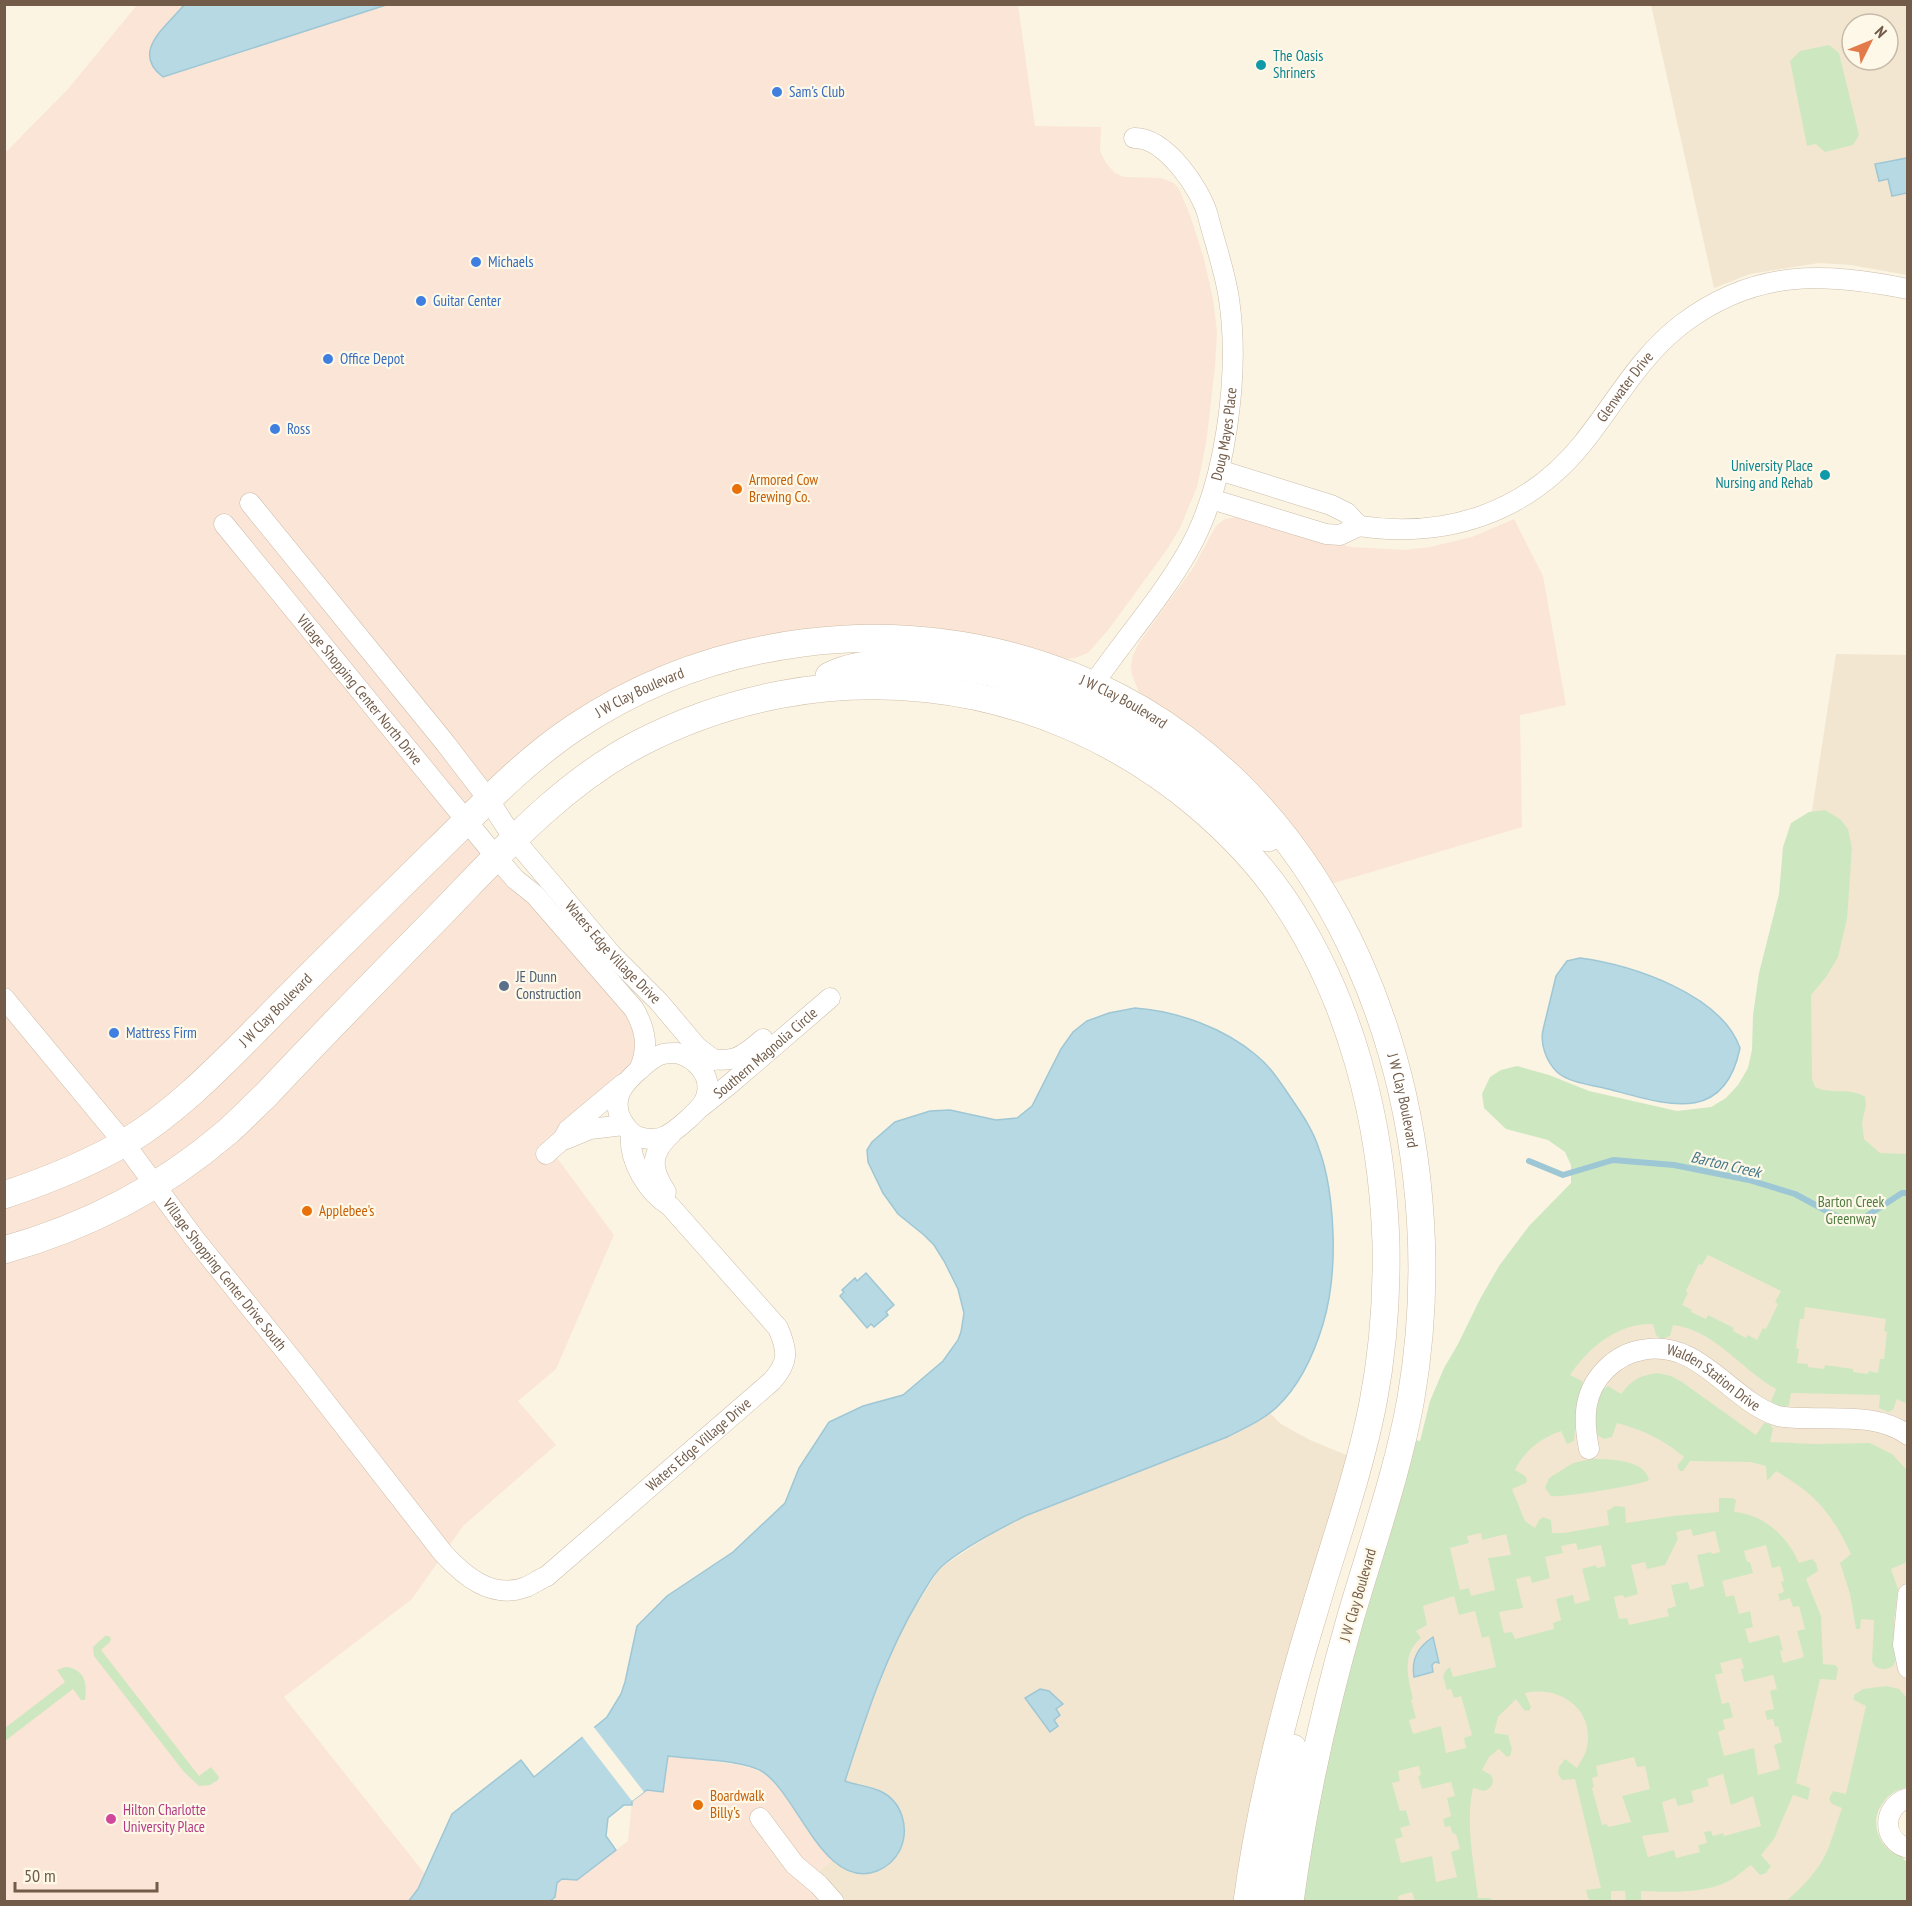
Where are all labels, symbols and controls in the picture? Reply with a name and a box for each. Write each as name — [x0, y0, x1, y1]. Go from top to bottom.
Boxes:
north arrow — [1840, 12, 1900, 72]
text: N — [1871, 22, 1891, 42]
place label: The Oasis Shriners — [1273, 46, 1323, 82]
marker: The Oasis Shriners — [1254, 58, 1268, 72]
place label: Sam's Club — [789, 82, 845, 101]
marker: Sam's Club — [770, 85, 784, 99]
place label: Michaels — [488, 252, 534, 271]
marker: Michaels — [469, 255, 483, 269]
place label: Guitar Center — [433, 291, 502, 310]
marker: Guitar Center — [414, 294, 428, 308]
street label: Glenwater Drive — [1592, 347, 1657, 426]
place label: Office Depot — [340, 349, 404, 368]
marker: Office Depot — [321, 352, 335, 366]
street label: Doug Mayes Place — [1206, 387, 1240, 482]
place label: Ross — [287, 419, 310, 438]
marker: Ross — [268, 422, 282, 436]
place label: University Place Nursing and Rehab — [1716, 456, 1813, 492]
marker: University Place Nursing and Rehab — [1818, 468, 1832, 482]
place label: Armored Cow Brewing Co. — [749, 470, 818, 506]
marker: Armored Cow Brewing Co. — [730, 482, 744, 496]
street label: Village Shopping Center North Drive — [292, 610, 427, 768]
street label: J W Clay Boulevard — [590, 663, 686, 722]
street label: J W Clay Boulevard — [1076, 670, 1171, 732]
street label: Waters Edge Village Drive — [561, 897, 665, 1007]
place label: JE Dunn Construction — [515, 967, 581, 1003]
street label: J W Clay Boulevard — [234, 969, 316, 1052]
marker: JE Dunn Construction — [497, 979, 511, 993]
street label: Southern Magnolia Circle — [709, 1003, 821, 1102]
place label: Mattress Firm — [126, 1023, 197, 1042]
marker: Mattress Firm — [107, 1026, 121, 1040]
street label: J W Clay Boulevard — [1383, 1050, 1423, 1149]
water label: Barton Creek — [1689, 1146, 1765, 1182]
park label: Barton Creek Greenway — [1818, 1192, 1885, 1228]
street label: Village Shopping Center Drive South — [159, 1194, 291, 1354]
place label: Applebee's — [319, 1201, 374, 1220]
marker: Applebee's — [300, 1204, 314, 1218]
street label: Walden Station Drive — [1665, 1340, 1764, 1415]
street label: Waters Edge Village Drive — [642, 1393, 755, 1495]
street label: J W Clay Boulevard — [1335, 1546, 1380, 1645]
place label: Boardwalk Billy's — [710, 1786, 764, 1822]
marker: Boardwalk Billy's — [691, 1798, 705, 1812]
place label: Hilton Charlotte University Place — [123, 1800, 206, 1836]
marker: Hilton Charlotte University Place — [104, 1812, 118, 1826]
scale bar — [15, 1855, 158, 1893]
text: 50 m — [24, 1864, 56, 1887]

